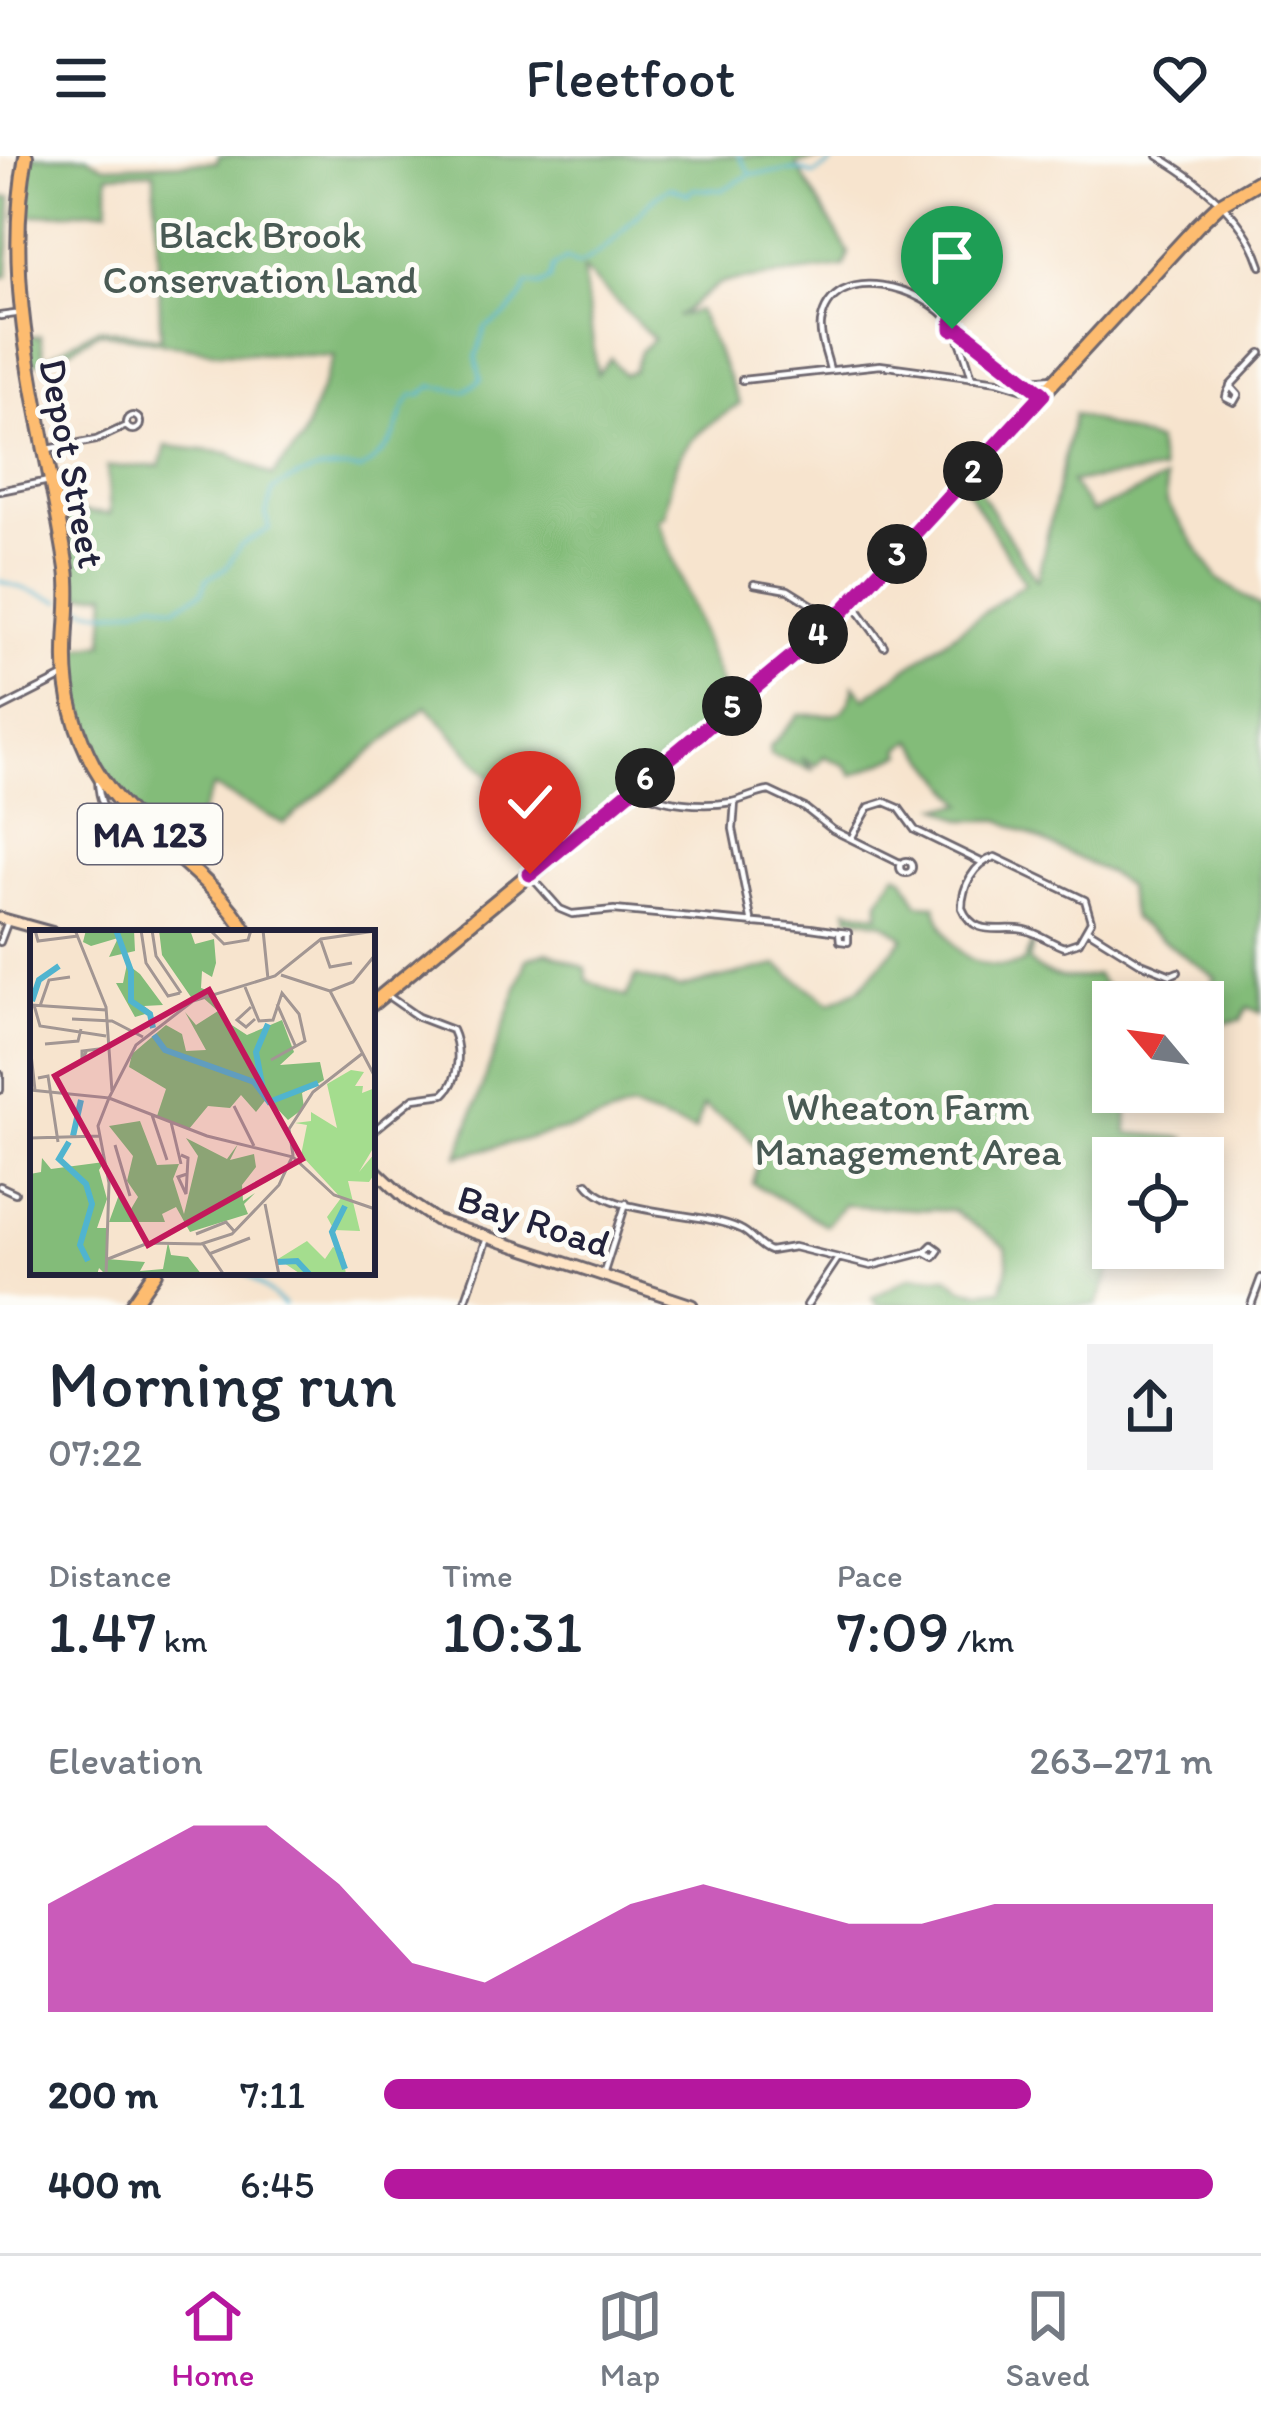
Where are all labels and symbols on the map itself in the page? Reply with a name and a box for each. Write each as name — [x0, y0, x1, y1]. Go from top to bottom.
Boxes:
pin — [901, 206, 1003, 329]
park label: Black Brook Conservation Land — [103, 211, 418, 303]
street label: Depot Street — [29, 354, 116, 572]
pin: 2 — [943, 441, 1003, 501]
pin: 3 — [867, 524, 927, 584]
pin: 4 — [788, 604, 848, 664]
pin: 5 — [702, 676, 762, 736]
pin: 6 — [615, 748, 675, 808]
pin — [479, 751, 581, 874]
road number: MA 123 — [78, 804, 222, 864]
inset map — [30, 930, 375, 1275]
north arrow — [1092, 981, 1224, 1113]
park label: Wheaton Farm Management Area — [755, 1083, 1061, 1175]
street label: Bay Road — [452, 1174, 616, 1267]

